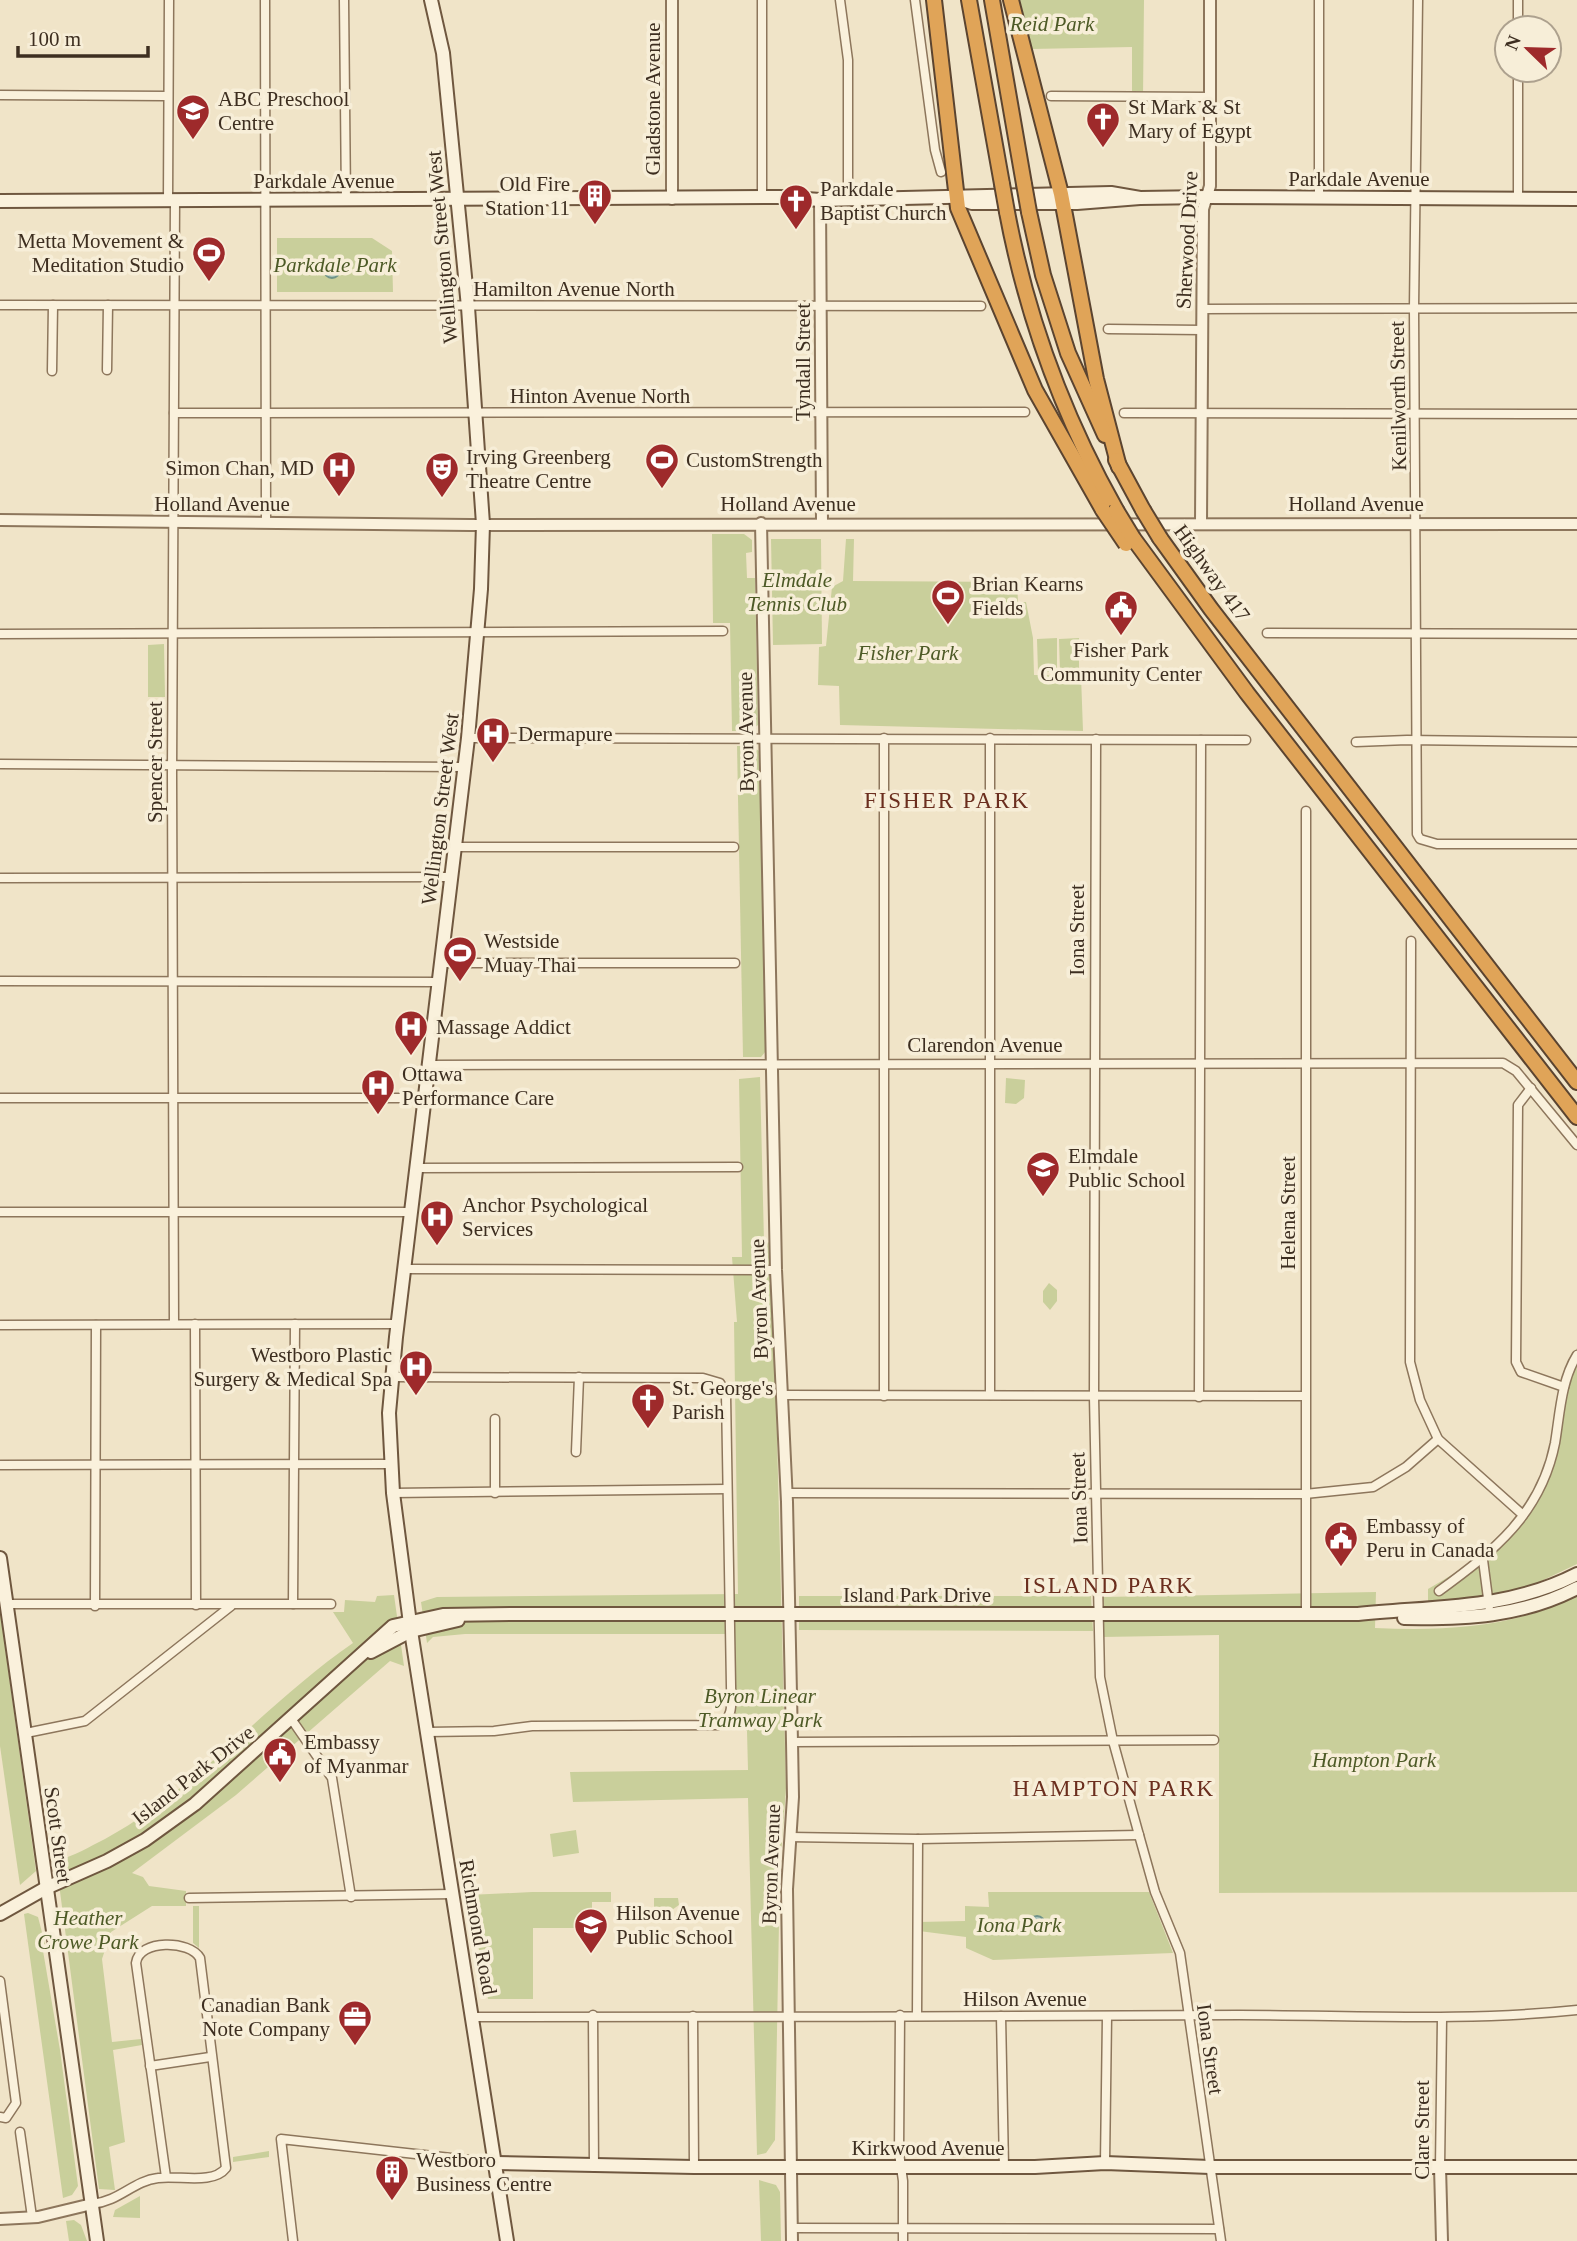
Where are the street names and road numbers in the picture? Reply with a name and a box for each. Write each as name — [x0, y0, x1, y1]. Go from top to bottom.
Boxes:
street label: Gladstone Avenue — [641, 23, 665, 176]
street label: Wellington Street West — [422, 149, 462, 344]
street label: Parkdale Avenue — [1288, 167, 1430, 191]
street label: Parkdale Avenue — [253, 169, 395, 193]
street label: Sherwood Drive — [1171, 170, 1203, 310]
street label: Hamilton Avenue North — [473, 277, 675, 301]
street label: Tyndall Street — [791, 303, 815, 421]
street label: Kenilworth Street — [1385, 321, 1411, 471]
street label: Hinton Avenue North — [510, 384, 691, 408]
street label: Holland Avenue — [154, 492, 290, 516]
street label: Holland Avenue — [720, 492, 856, 516]
street label: Holland Avenue — [1288, 492, 1424, 516]
street label: Highway 417 — [1169, 520, 1255, 626]
street label: Byron Avenue — [733, 672, 759, 792]
street label: Spencer Street — [143, 701, 167, 823]
street label: Wellington Street West — [416, 711, 464, 906]
street label: Iona Street — [1065, 884, 1089, 976]
street label: Clarendon Avenue — [907, 1033, 1063, 1057]
street label: Helena Street — [1276, 1156, 1300, 1270]
street label: Byron Avenue — [745, 1238, 773, 1360]
street label: Iona Street — [1065, 1452, 1093, 1544]
street label: Island Park Drive — [843, 1583, 991, 1607]
street label: Island Park Drive — [127, 1720, 259, 1830]
street label: Scott Street — [39, 1785, 77, 1885]
street label: Byron Avenue — [757, 1803, 785, 1925]
street label: Richmond Road — [454, 1857, 502, 1997]
street label: Hilson Avenue — [963, 1987, 1087, 2011]
street label: Iona Street — [1192, 2002, 1228, 2096]
street label: Clare Street — [1410, 2080, 1434, 2180]
street label: Kirkwood Avenue — [852, 2136, 1005, 2160]

